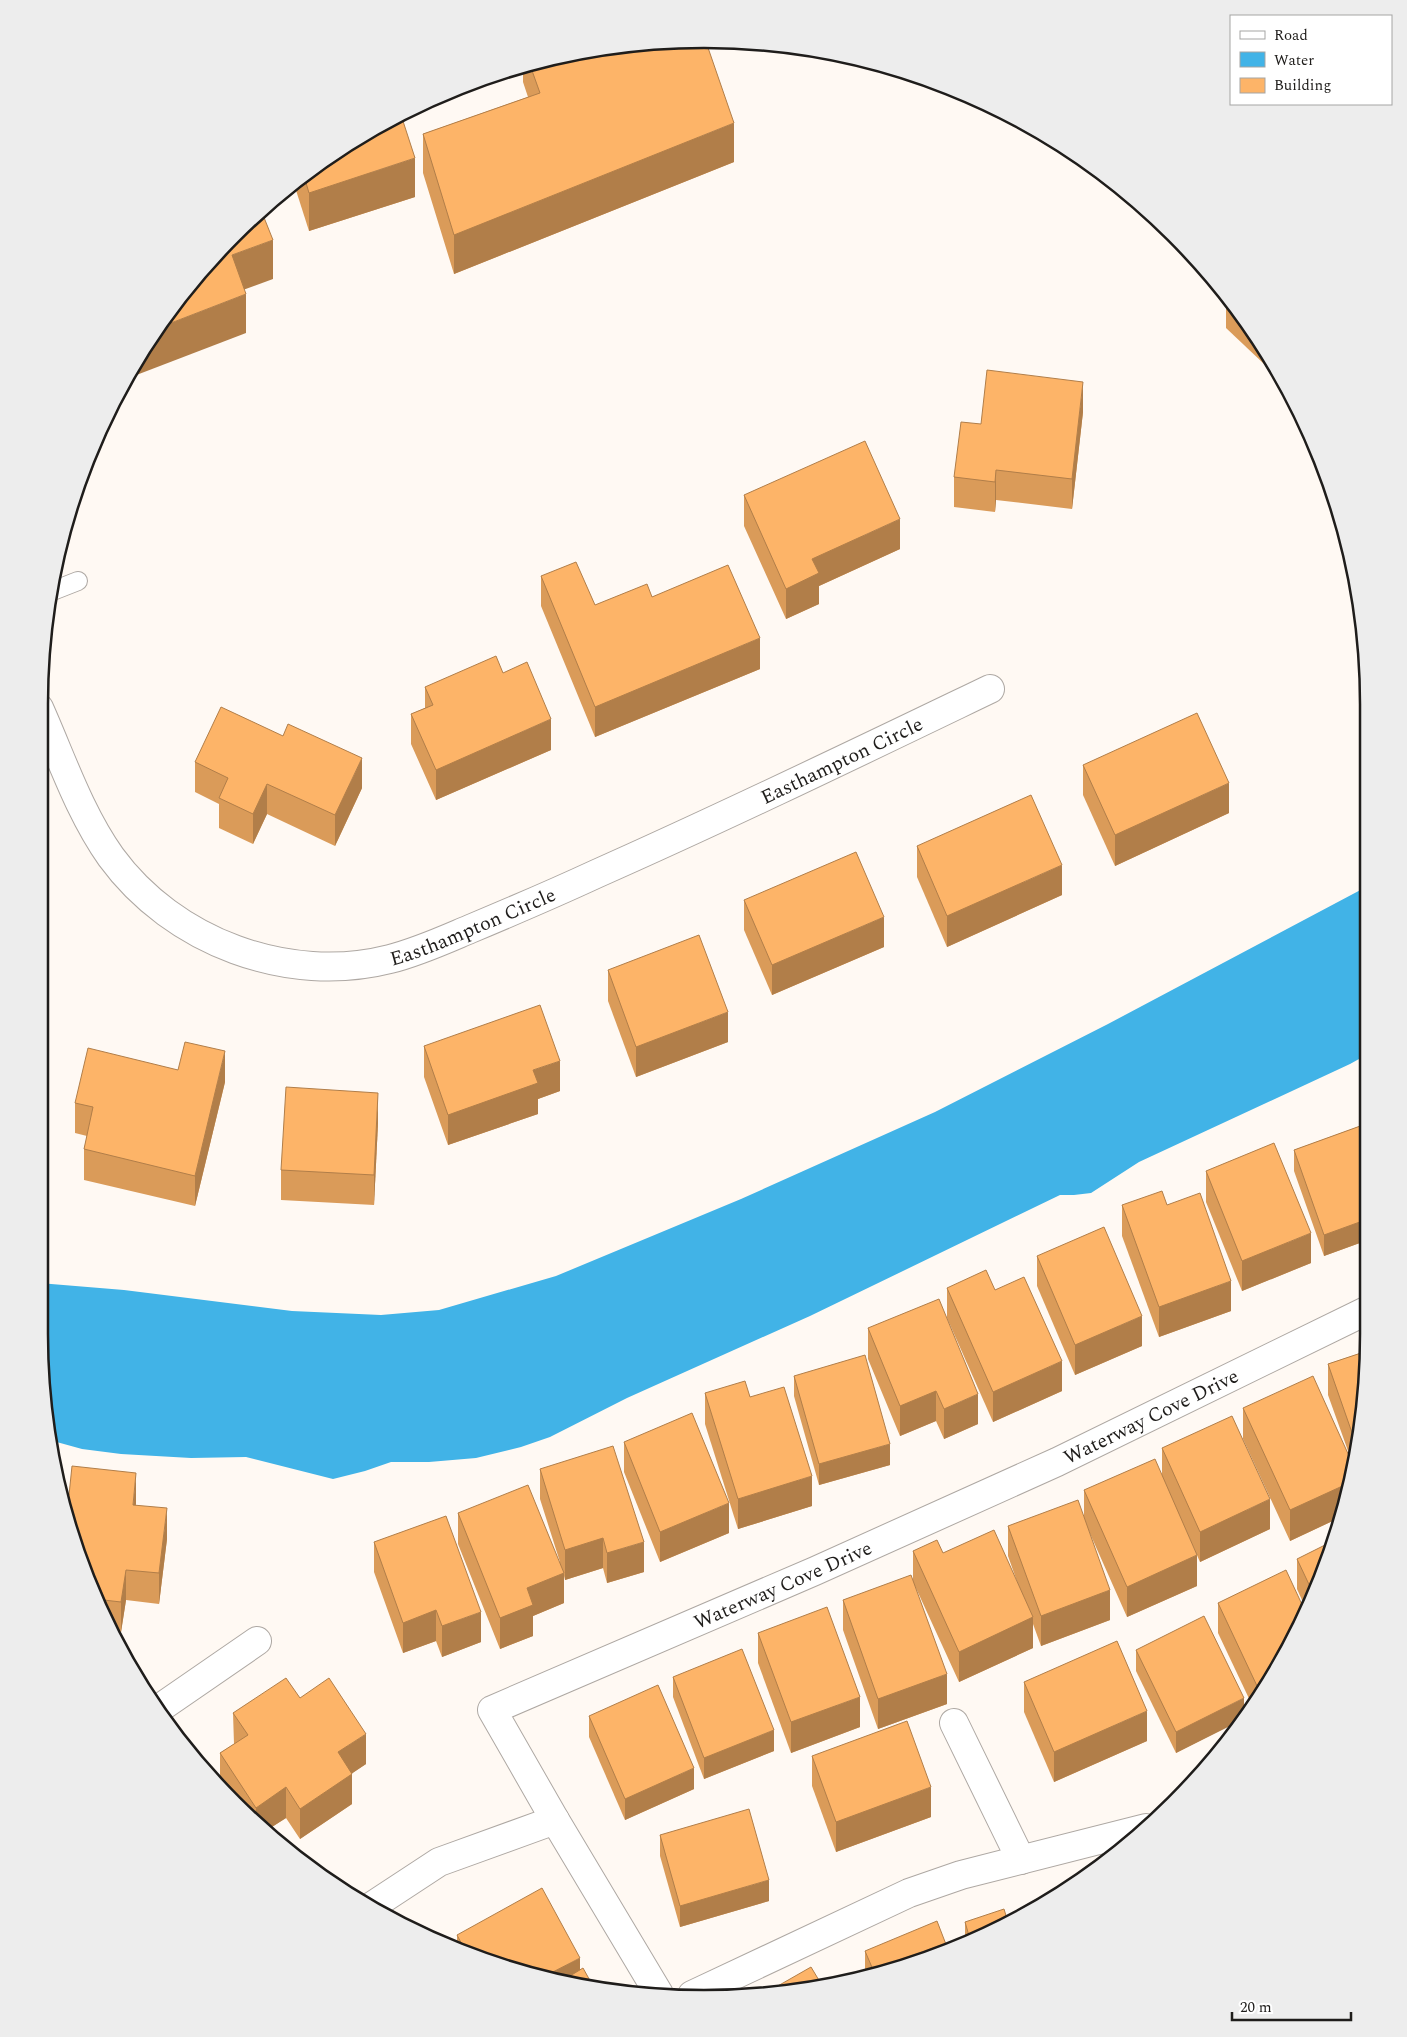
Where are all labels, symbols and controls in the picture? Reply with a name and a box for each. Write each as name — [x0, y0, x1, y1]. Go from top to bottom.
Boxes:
legend — [1230, 15, 1392, 105]
text: Road — [1274, 24, 1308, 47]
text: Water — [1274, 49, 1314, 72]
text: Building — [1274, 74, 1331, 97]
street label: Easthampton Circle — [756, 709, 928, 813]
street label: Easthampton Circle — [387, 880, 561, 974]
street label: Waterway Cove Drive — [1059, 1361, 1244, 1473]
street label: Waterway Cove Drive — [689, 1533, 877, 1637]
scale bar — [1232, 1990, 1351, 2022]
text: 20 m — [1240, 1996, 1272, 2019]

